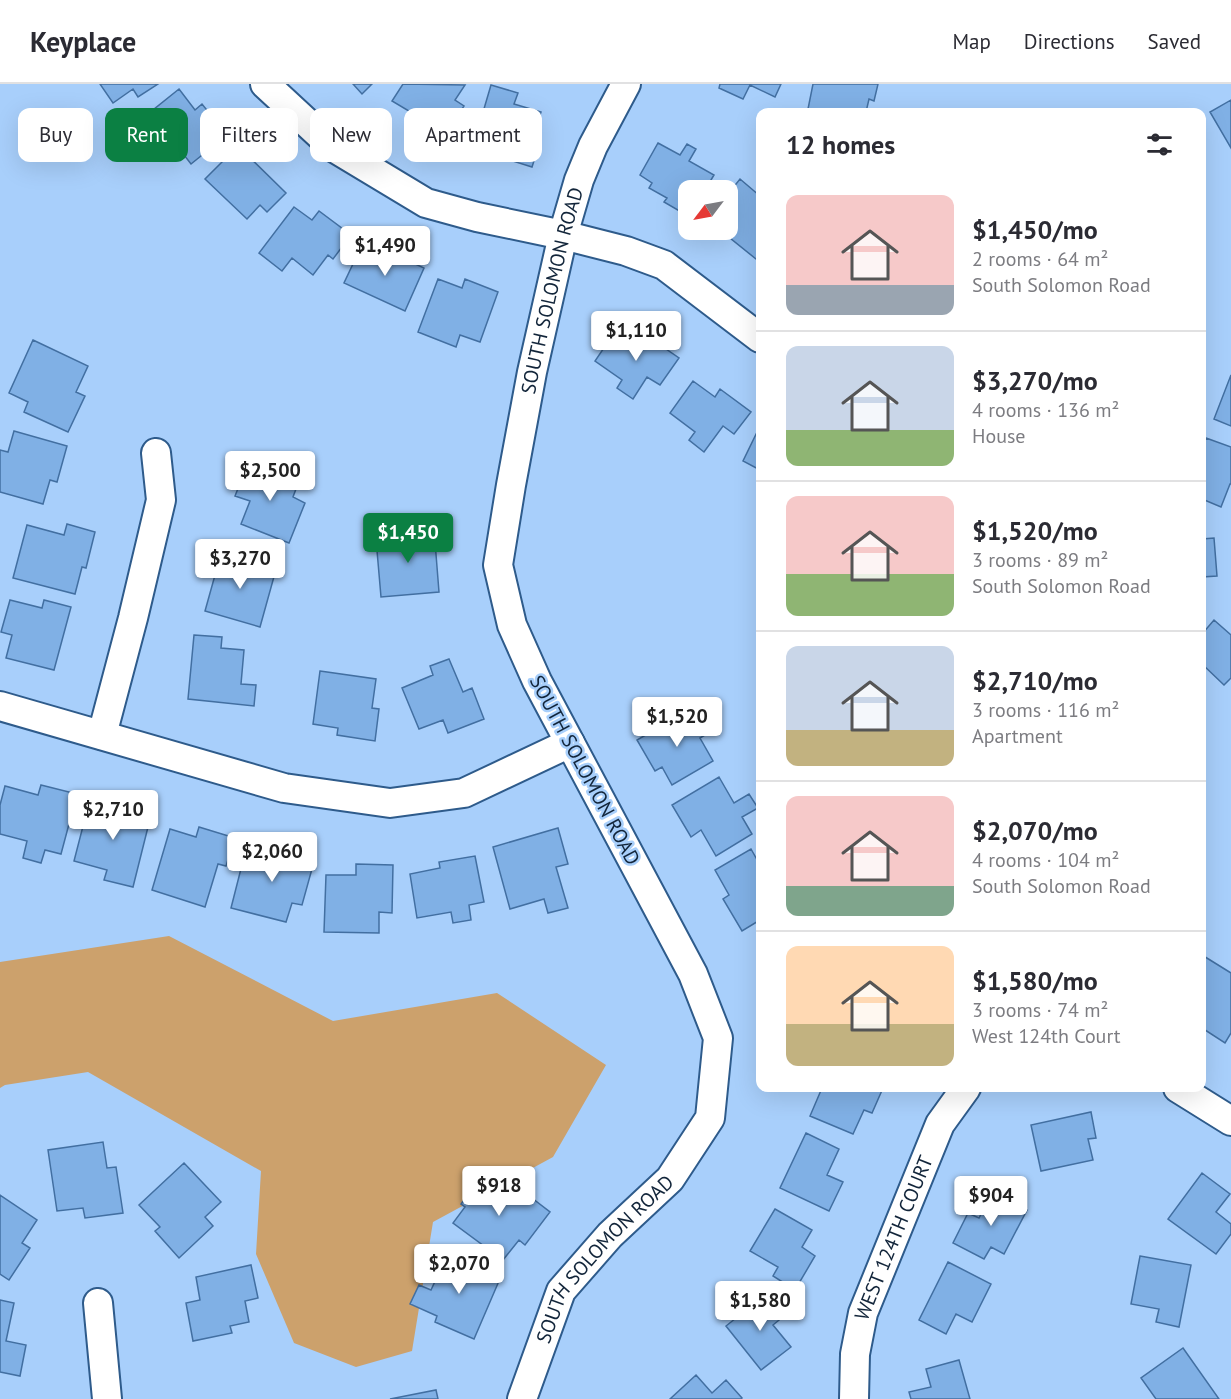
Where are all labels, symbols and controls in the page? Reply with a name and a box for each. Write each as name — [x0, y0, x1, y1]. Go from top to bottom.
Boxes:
text: Keyplace — [30, 23, 136, 60]
text: Map — [952, 28, 991, 55]
text: Directions — [1024, 28, 1115, 55]
text: Saved — [1148, 28, 1201, 55]
chip: Buy — [18, 108, 93, 162]
chip: Rent — [105, 108, 188, 162]
chip: Filters — [200, 108, 298, 162]
chip: New — [310, 108, 392, 162]
chip: Apartment — [404, 108, 542, 162]
text: 12 homes — [786, 128, 895, 161]
icon: filters — [1143, 128, 1176, 161]
north arrow — [678, 180, 738, 240]
map controls — [678, 180, 738, 240]
street label: SOUTH SOLOMON ROAD — [515, 184, 589, 396]
text: $1,450/mo — [972, 213, 1098, 246]
icon: home — [834, 219, 906, 291]
pin: $1,490 — [336, 226, 434, 277]
text: $1,490 — [354, 232, 416, 258]
text: 2 rooms · 64 m² — [972, 246, 1108, 272]
text: South Solomon Road — [972, 272, 1151, 298]
pin: $1,110 — [587, 311, 685, 362]
text: $1,110 — [605, 317, 667, 343]
text: $3,270/mo — [972, 364, 1098, 397]
icon: home — [834, 370, 906, 442]
text: 4 rooms · 136 m² — [972, 397, 1119, 423]
text: House — [972, 423, 1026, 449]
pin: $2,500 — [221, 451, 319, 502]
text: $2,500 — [239, 457, 301, 483]
pin: $1,450 — [359, 513, 457, 564]
text: $1,520/mo — [972, 514, 1098, 547]
text: $1,450 — [377, 519, 439, 545]
icon: home — [834, 520, 906, 592]
pin: $3,270 — [191, 539, 289, 590]
text: $3,270 — [209, 545, 271, 571]
text: 3 rooms · 89 m² — [972, 547, 1108, 573]
text: South Solomon Road — [972, 573, 1151, 599]
text: $2,710/mo — [972, 664, 1098, 697]
icon: home — [834, 670, 906, 742]
street label: SOUTH SOLOMON ROAD — [524, 671, 646, 869]
pin: $1,520 — [628, 697, 726, 748]
text: 3 rooms · 116 m² — [972, 697, 1119, 723]
text: $1,520 — [646, 703, 708, 729]
text: Apartment — [972, 723, 1063, 749]
pin: $2,710 — [64, 790, 162, 841]
text: $2,710 — [82, 796, 144, 822]
text: $2,070/mo — [972, 814, 1098, 847]
icon: home — [834, 820, 906, 892]
pin: $2,060 — [223, 832, 321, 883]
text: $2,060 — [241, 838, 303, 864]
text: 4 rooms · 104 m² — [972, 847, 1119, 873]
text: South Solomon Road — [972, 873, 1151, 899]
text: $1,580/mo — [972, 964, 1098, 997]
icon: home — [834, 970, 906, 1042]
text: 3 rooms · 74 m² — [972, 997, 1108, 1023]
text: West 124th Court — [972, 1023, 1121, 1049]
street label: WEST 124TH COURT — [848, 1152, 939, 1324]
pin: $918 — [463, 1166, 535, 1217]
street label: SOUTH SOLOMON ROAD — [530, 1169, 679, 1347]
text: $918 — [476, 1172, 522, 1198]
pin: $904 — [955, 1176, 1027, 1227]
text: $904 — [968, 1182, 1014, 1208]
pin: $2,070 — [410, 1244, 508, 1295]
text: $2,070 — [428, 1250, 490, 1276]
pin: $1,580 — [711, 1281, 809, 1332]
text: $1,580 — [729, 1287, 791, 1313]

